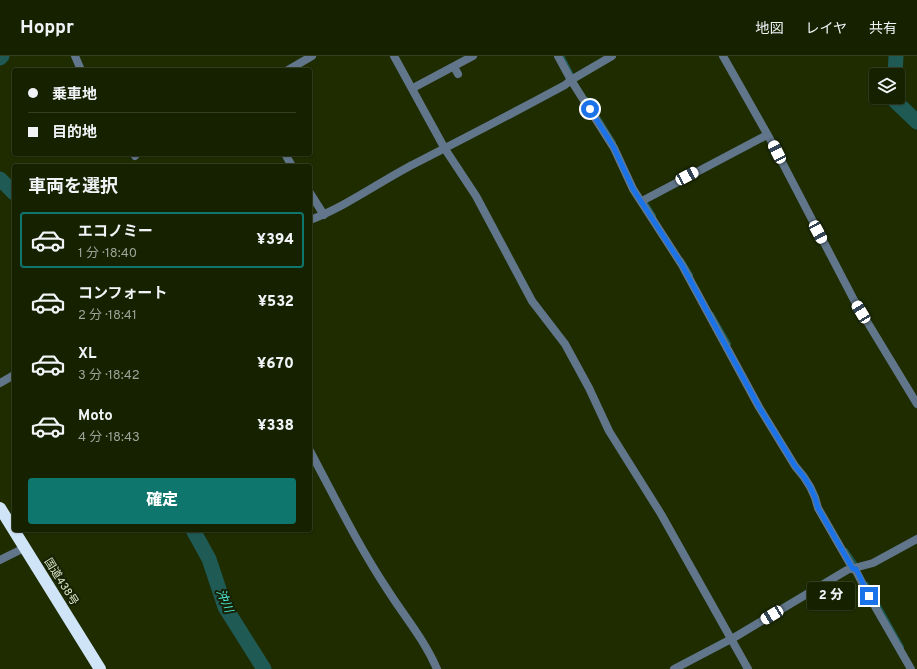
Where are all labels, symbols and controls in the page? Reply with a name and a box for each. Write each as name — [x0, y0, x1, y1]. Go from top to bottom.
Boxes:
text: Hoppr — [20, 16, 74, 40]
text: 地図 — [755, 21, 783, 38]
text: レイヤ — [805, 21, 847, 38]
text: 共有 — [869, 21, 897, 38]
map controls — [869, 68, 905, 104]
button: layers — [869, 68, 905, 104]
text: 乗車地 — [52, 86, 97, 105]
route start — [581, 100, 599, 118]
text: 目的地 — [52, 124, 97, 143]
car — [766, 139, 788, 165]
car — [674, 165, 700, 187]
text: 車両を選択 — [28, 176, 118, 199]
car — [807, 219, 829, 245]
icon: car — [30, 222, 66, 258]
text: エコノミー — [78, 223, 153, 242]
text: ¥394 — [257, 231, 294, 250]
text: 1 分 · 18:40 — [78, 246, 137, 262]
icon: car — [30, 284, 66, 320]
text: コンフォート — [78, 285, 168, 304]
text: ¥532 — [258, 293, 294, 312]
car — [850, 299, 872, 325]
text: 2 分 · 18:41 — [78, 308, 137, 324]
text: XL — [78, 345, 96, 364]
icon: car — [30, 346, 66, 382]
text: ¥670 — [257, 355, 294, 374]
text: 3 分 · 18:42 — [78, 368, 140, 384]
text: Moto — [78, 407, 113, 426]
icon: car — [30, 408, 66, 444]
text: ¥338 — [257, 417, 294, 436]
text: 4 分 · 18:43 — [78, 430, 140, 446]
button: 確定 — [28, 478, 296, 524]
street label: 国道438号 — [41, 556, 81, 608]
callout: 2 分 — [807, 582, 855, 610]
water label: 沖川 — [212, 587, 237, 617]
route end — [860, 587, 878, 605]
text: 2 分 — [819, 588, 843, 604]
car — [759, 604, 785, 626]

